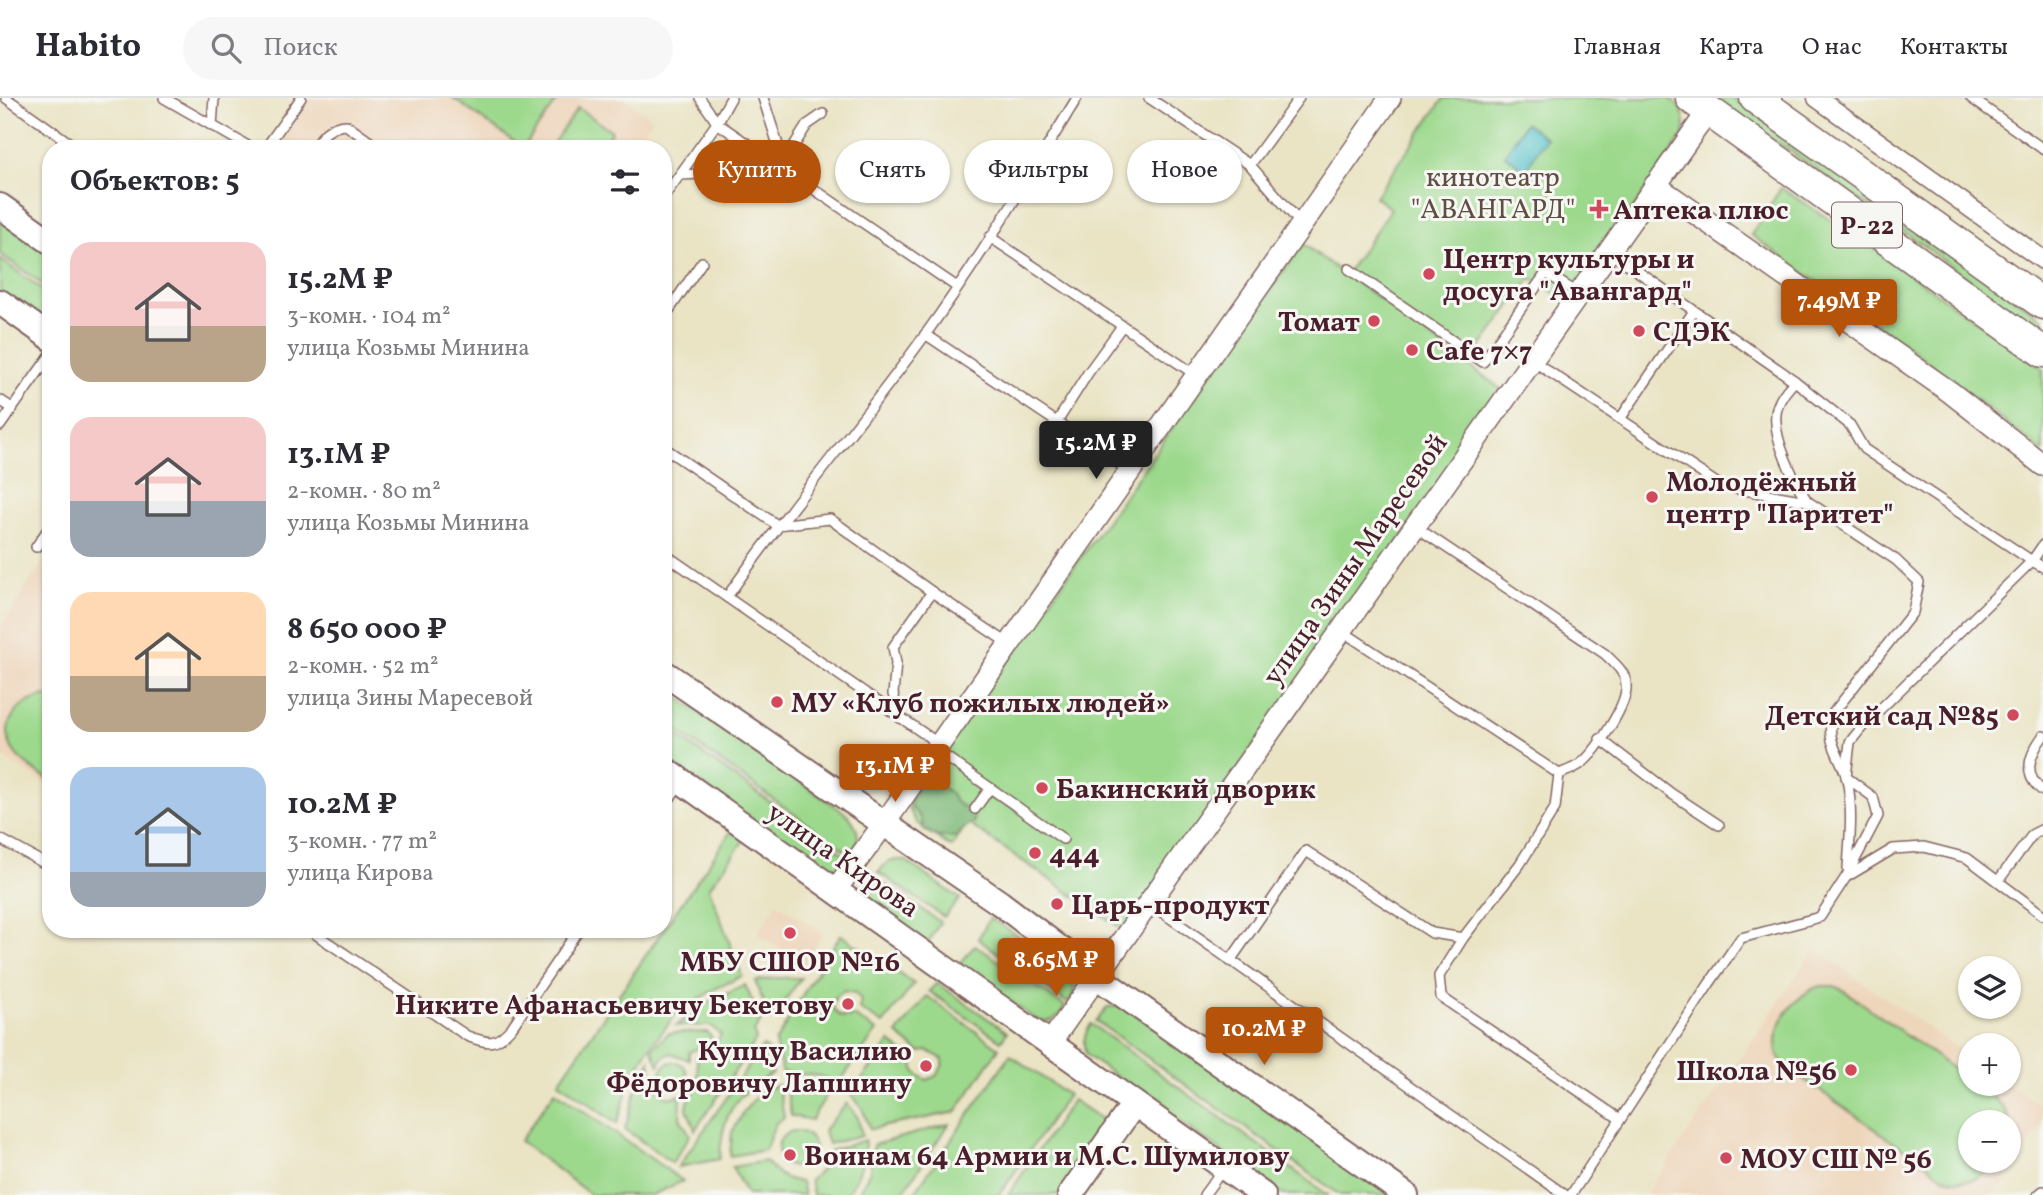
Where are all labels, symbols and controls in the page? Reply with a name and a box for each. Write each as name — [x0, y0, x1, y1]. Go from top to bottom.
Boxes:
search box — [183, 17, 673, 80]
text: Habito — [35, 25, 141, 71]
icon: search — [207, 29, 245, 67]
text: Поиск — [263, 30, 338, 66]
text: Главная — [1573, 31, 1661, 65]
text: Карта — [1699, 31, 1764, 65]
text: О нас — [1802, 31, 1862, 65]
text: Контакты — [1900, 31, 2008, 65]
chip: Купить — [693, 140, 821, 203]
chip: Снять — [835, 140, 950, 203]
chip: Фильтры — [964, 140, 1113, 203]
chip: Новое — [1127, 140, 1242, 203]
park label: кинотеатр "АВАНГАРД" — [1411, 159, 1575, 230]
text: Объектов: 5 — [70, 161, 240, 203]
icon: filters — [606, 163, 644, 201]
place label: Аптека плюс — [1613, 192, 1789, 231]
marker: Аптека плюс — [1591, 201, 1607, 217]
road number: Р-22 — [1832, 202, 1902, 248]
place label: Центр культуры и досуга "Авангард" — [1443, 241, 1695, 312]
text: 15.2M ₽ — [287, 259, 393, 301]
marker: Центр культуры и досуга "Авангард" — [1421, 266, 1437, 282]
icon: home — [126, 270, 210, 354]
pin: 7.49M ₽ — [1774, 280, 1904, 339]
text: 7.49M ₽ — [1797, 286, 1881, 318]
text: 3-комн. · 104 m² — [287, 301, 451, 333]
place label: Томат — [1278, 304, 1361, 343]
marker: Томат — [1366, 313, 1382, 329]
place label: СДЭК — [1653, 314, 1730, 353]
marker: СДЭК — [1631, 323, 1647, 339]
text: улица Козьмы Минина — [287, 333, 530, 365]
place label: Cafe 7×7 — [1426, 333, 1532, 372]
marker: Cafe 7×7 — [1404, 342, 1420, 358]
pin: 15.2M ₽ — [1031, 422, 1161, 481]
street label: улица Зины Маресевой — [1254, 427, 1458, 694]
text: 15.2M ₽ — [1055, 428, 1137, 460]
text: 13.1M ₽ — [287, 434, 391, 476]
icon: home — [126, 445, 210, 529]
place label: Молодёжный центр "Паритет" — [1666, 464, 1894, 535]
text: 2-комн. · 80 m² — [287, 476, 441, 508]
marker: Молодёжный центр "Паритет" — [1644, 489, 1660, 505]
text: улица Козьмы Минина — [287, 508, 530, 540]
text: 8 650 000 ₽ — [287, 609, 447, 651]
icon: home — [126, 620, 210, 704]
text: 2-комн. · 52 m² — [287, 651, 439, 683]
text: улица Зины Маресевой — [287, 683, 533, 715]
place label: МУ «Клуб пожилых людей» — [791, 685, 1170, 724]
marker: МУ «Клуб пожилых людей» — [769, 694, 785, 710]
place label: Детский сад №85 — [1765, 698, 1999, 737]
marker: Детский сад №85 — [2005, 707, 2021, 723]
pin: 13.1M ₽ — [830, 744, 960, 804]
text: 13.1M ₽ — [855, 751, 935, 783]
place label: Бакинский дворик — [1056, 771, 1316, 810]
marker: Бакинский дворик — [1034, 780, 1050, 796]
text: 10.2M ₽ — [287, 784, 397, 826]
street label: улица Кирова — [758, 794, 927, 928]
icon: home — [126, 795, 210, 879]
text: 3-комн. · 77 m² — [287, 826, 437, 858]
place label: 444 — [1049, 836, 1100, 875]
marker: 444 — [1027, 845, 1043, 861]
text: улица Кирова — [287, 858, 434, 890]
place label: Царь-продукт — [1071, 887, 1270, 926]
marker: Царь-продукт — [1049, 896, 1065, 912]
marker: МБУ СШОР №16 — [782, 925, 798, 941]
pin: 8.65M ₽ — [991, 939, 1121, 998]
place label: МБУ СШОР №16 — [680, 944, 900, 983]
text: 8.65M ₽ — [1014, 945, 1099, 977]
map controls — [1958, 956, 2021, 1173]
button: layers — [1958, 956, 2021, 1019]
place label: Никите Афанасьевичу Бекетову — [395, 987, 834, 1026]
marker: Никите Афанасьевичу Бекетову — [840, 996, 856, 1012]
pin: 10.2M ₽ — [1199, 1007, 1329, 1067]
text: 10.2M ₽ — [1222, 1014, 1306, 1046]
place label: Купцу Василию Фёдоровичу Лапшину — [606, 1033, 912, 1104]
button: + — [1958, 1033, 2021, 1096]
place label: Школа №56 — [1676, 1053, 1837, 1092]
marker: Купцу Василию Фёдоровичу Лапшину — [918, 1058, 934, 1074]
marker: Школа №56 — [1843, 1062, 1859, 1078]
button: − — [1958, 1110, 2021, 1173]
place label: Воинам 64 Армии и М.С. Шумилову — [804, 1138, 1290, 1177]
place label: МОУ СШ № 56 — [1740, 1141, 1932, 1180]
marker: Воинам 64 Армии и М.С. Шумилову — [782, 1147, 798, 1163]
marker: МОУ СШ № 56 — [1718, 1150, 1734, 1166]

